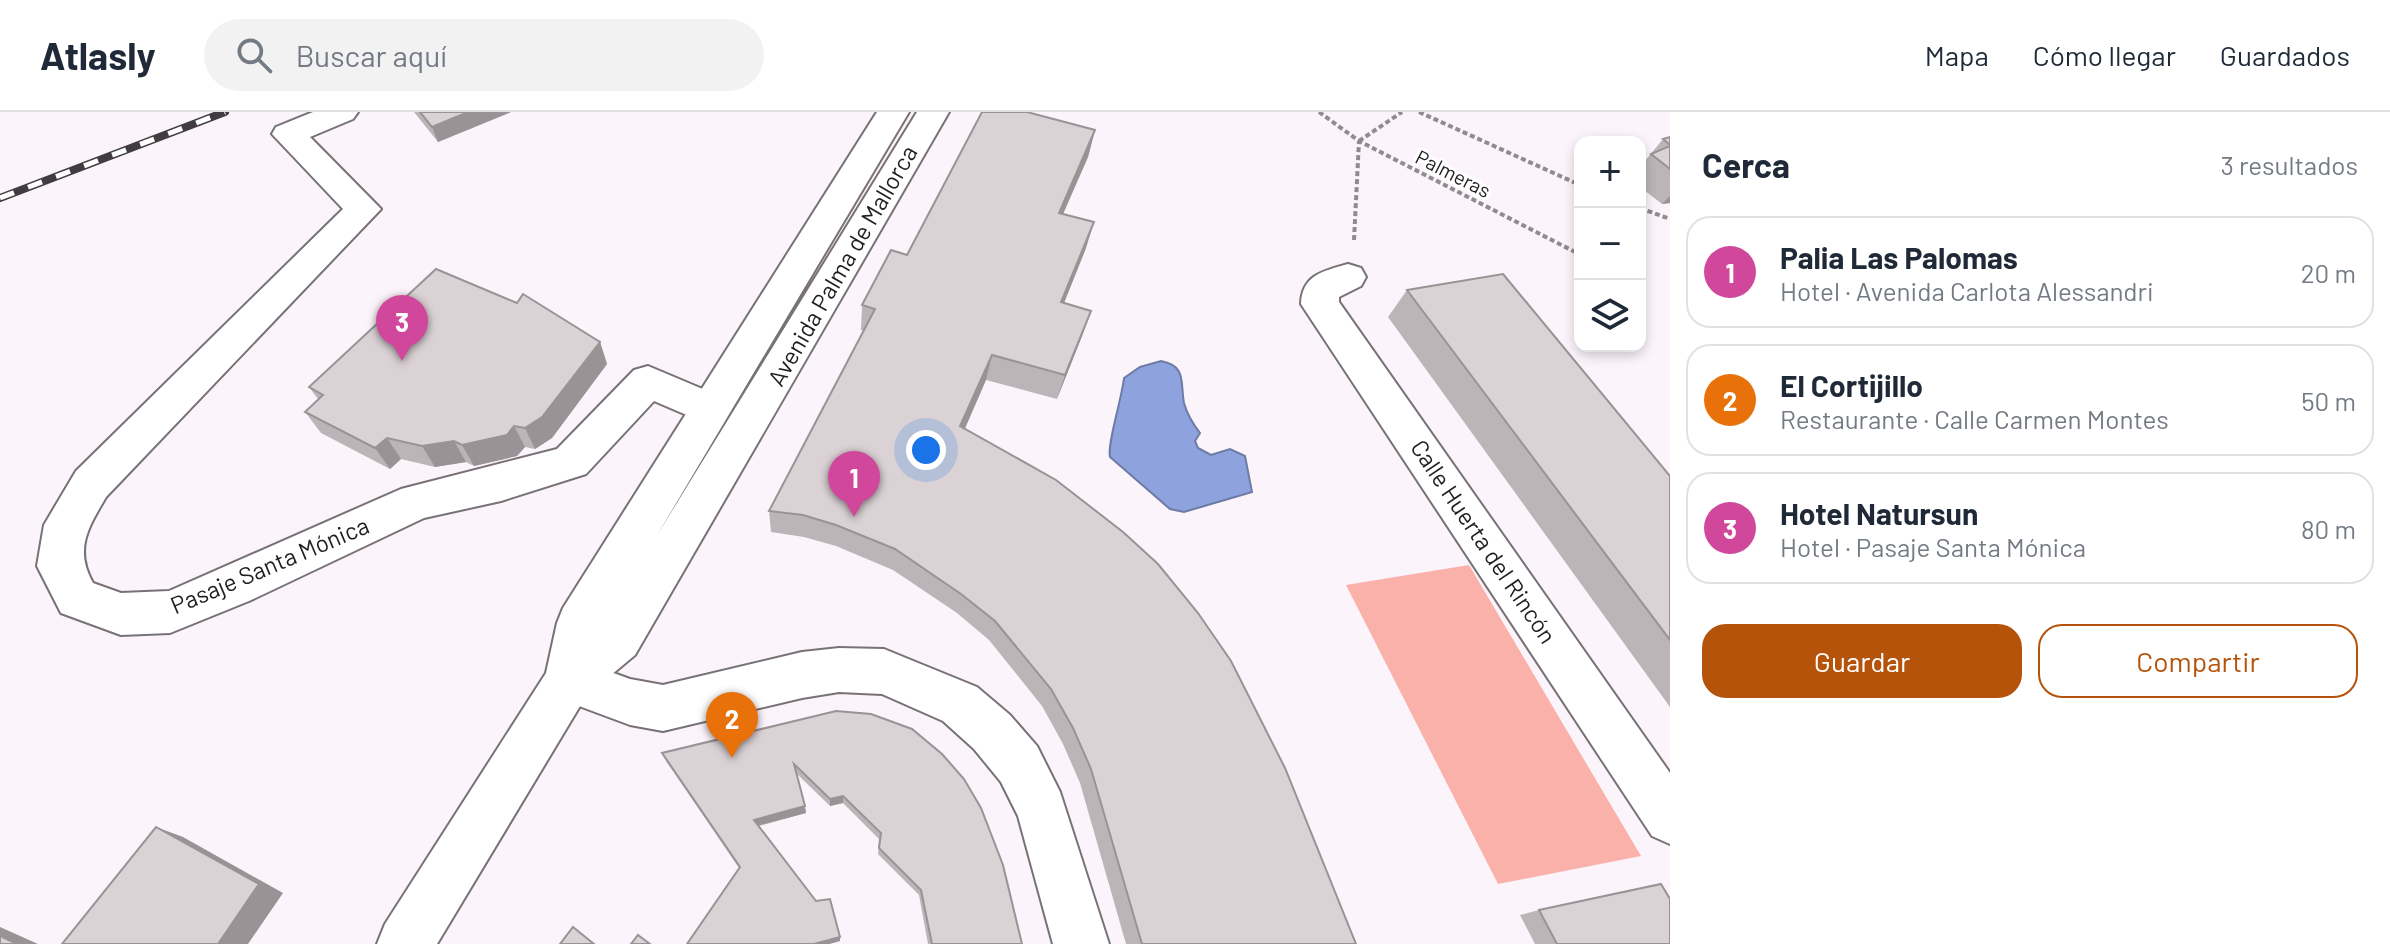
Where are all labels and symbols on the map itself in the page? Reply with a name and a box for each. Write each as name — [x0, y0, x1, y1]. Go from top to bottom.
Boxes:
street label: Avenida Palma de Mallorca — [761, 140, 923, 391]
street label: Palmeras — [1412, 144, 1495, 202]
pin: 3 — [376, 295, 428, 361]
your location — [906, 430, 946, 470]
street label: Calle Huerta del Rincón — [1405, 434, 1563, 649]
pin: 1 — [828, 451, 880, 517]
street label: Pasaje Santa Mónica — [166, 510, 373, 619]
pin: 2 — [706, 692, 758, 758]

